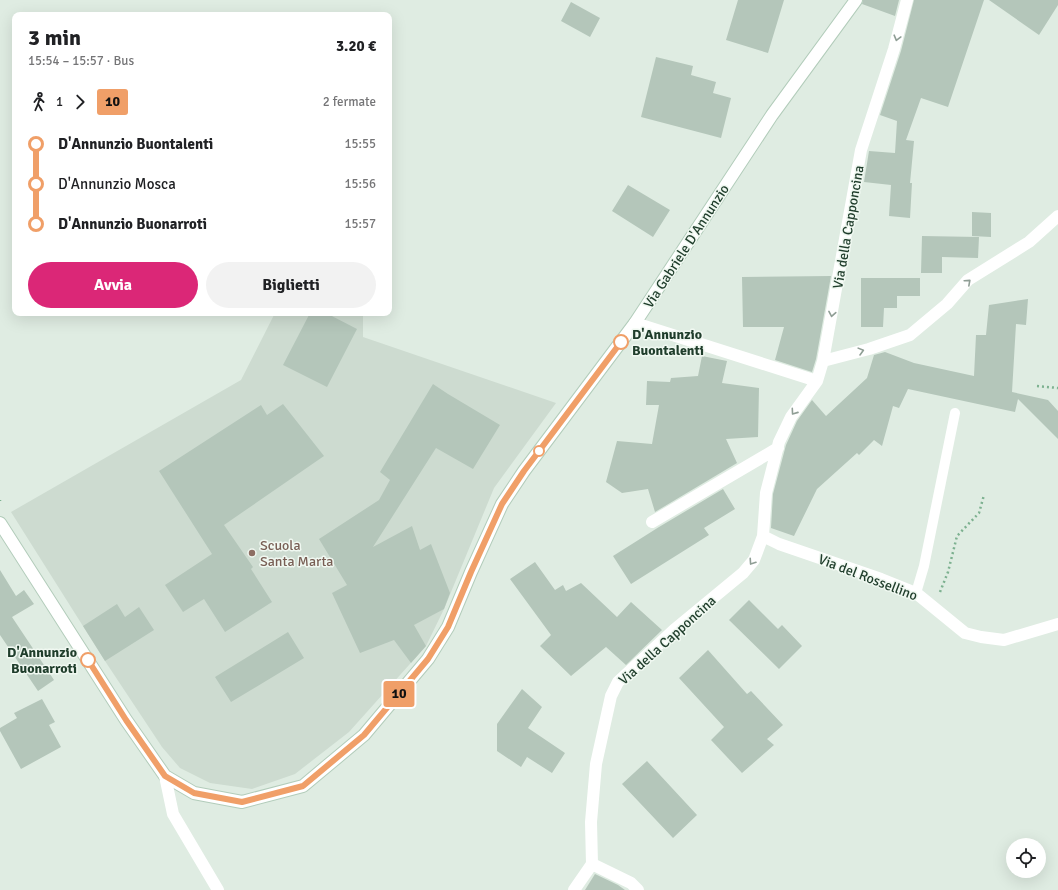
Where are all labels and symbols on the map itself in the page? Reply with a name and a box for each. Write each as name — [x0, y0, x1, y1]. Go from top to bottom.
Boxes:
one-way arrow — [893, 34, 901, 41]
street label: Via della Capponcina — [829, 164, 868, 290]
street label: Via Gabriele D'Annunzio — [640, 181, 733, 311]
one-way arrow — [963, 279, 971, 287]
one-way arrow — [828, 311, 837, 317]
place label: D'Annunzio Buontalenti — [632, 326, 704, 359]
marker: D'Annunzio Buontalenti — [613, 334, 629, 350]
one-way arrow — [858, 347, 864, 355]
one-way arrow — [792, 408, 799, 415]
unlabelled marker — [533, 445, 545, 457]
place label: Scuola Santa Marta — [260, 537, 333, 570]
marker: Scuola Santa Marta — [247, 548, 257, 558]
street label: Via del Rossellino — [816, 551, 920, 604]
one-way arrow — [749, 558, 756, 565]
street label: Via della Capponcina — [615, 592, 720, 689]
place label: D'Annunzio Buonarroti — [7, 644, 77, 677]
marker: D'Annunzio Buonarroti — [80, 652, 96, 668]
line badge: 10 — [381, 681, 417, 707]

